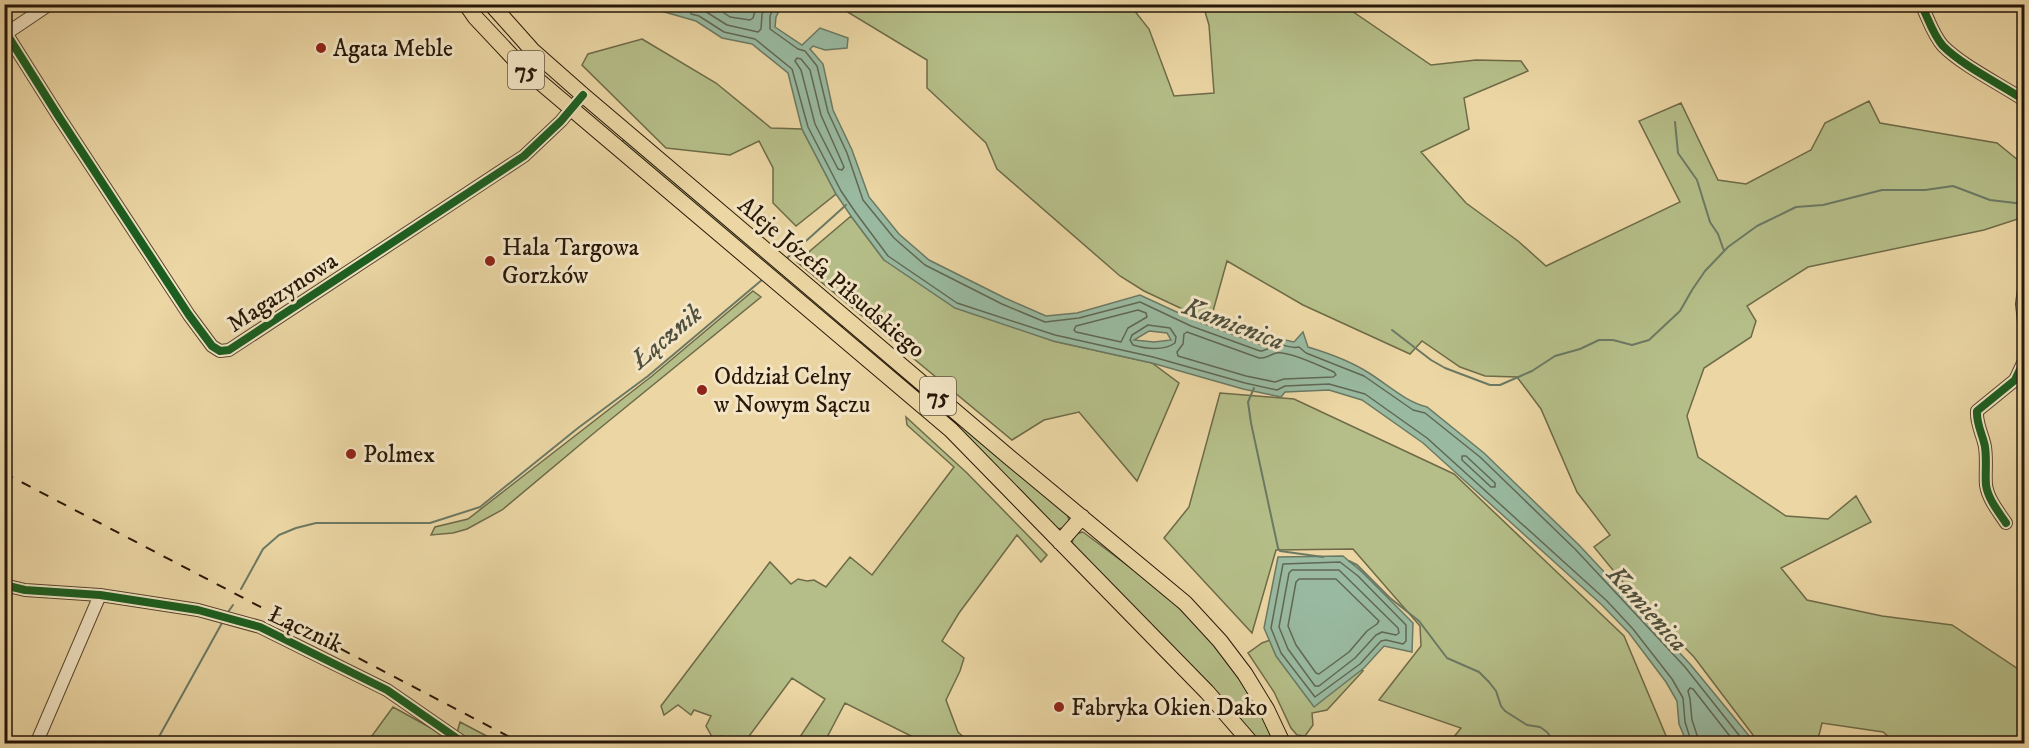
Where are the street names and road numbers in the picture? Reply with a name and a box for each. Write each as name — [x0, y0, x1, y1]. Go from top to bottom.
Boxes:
road number: 75 — [508, 51, 544, 89]
street label: Aleje Józefa Piłsudskiego — [731, 191, 931, 365]
street label: Magazynowa — [222, 246, 344, 340]
road number: 75 — [920, 377, 956, 415]
street label: Łącznik — [264, 600, 348, 660]

